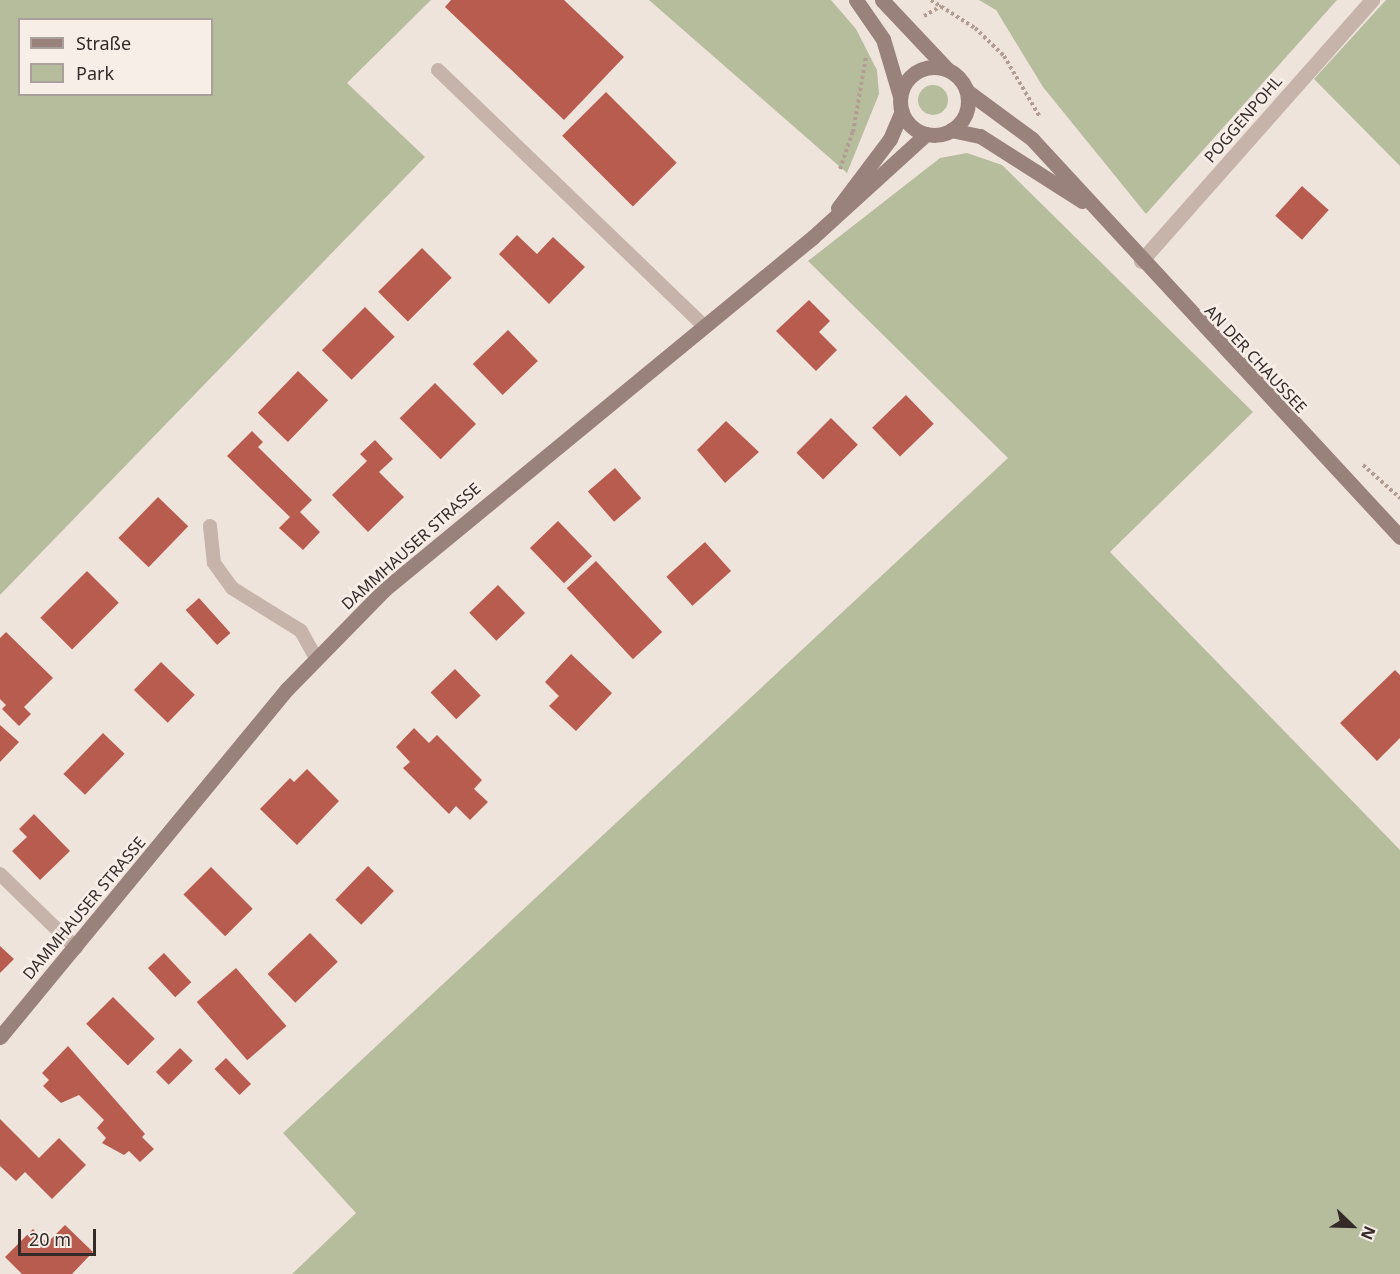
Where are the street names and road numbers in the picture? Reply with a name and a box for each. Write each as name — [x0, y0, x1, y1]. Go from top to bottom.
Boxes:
street label: POGGENPOHL — [1200, 72, 1286, 166]
street label: AN DER CHAUSSEE — [1201, 301, 1311, 417]
street label: DAMMHAUSER STRASSE — [338, 478, 484, 614]
street label: DAMMHAUSER STRASSE — [19, 833, 149, 983]

